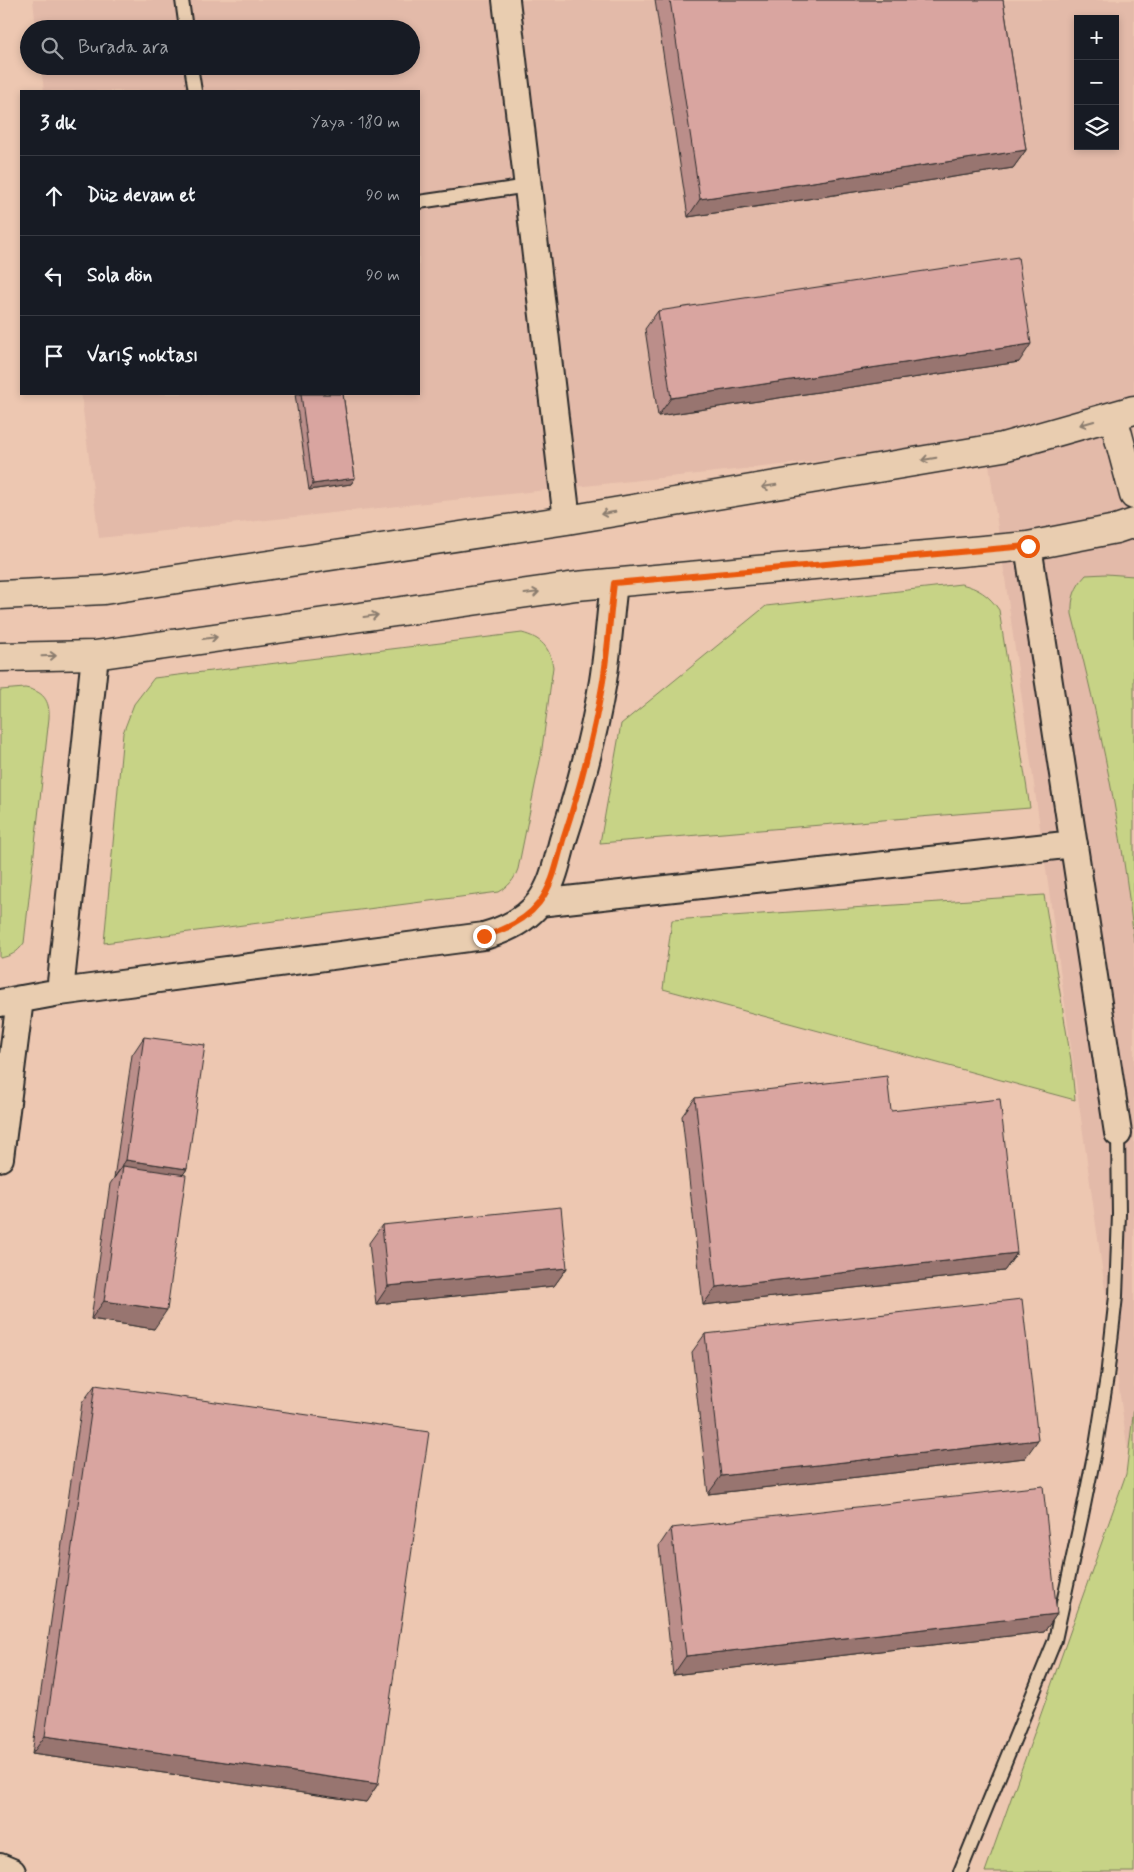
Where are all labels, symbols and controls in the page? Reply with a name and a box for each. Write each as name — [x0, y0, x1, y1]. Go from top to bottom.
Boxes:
map controls — [1074, 15, 1119, 150]
button: + — [1074, 15, 1119, 60]
search box — [20, 20, 420, 75]
icon: search — [38, 34, 66, 62]
text: Burada ara — [78, 35, 169, 60]
button: − — [1074, 60, 1119, 105]
button: layers — [1074, 105, 1119, 150]
text: 3 dk — [40, 109, 77, 137]
text: Yaya · 180 m — [311, 112, 400, 133]
icon: ahead — [40, 182, 68, 210]
text: Düz devam et — [87, 183, 195, 208]
text: 90 m — [366, 185, 400, 206]
icon: left — [40, 262, 68, 290]
text: Sola dön — [87, 263, 152, 288]
text: 90 m — [366, 265, 400, 286]
icon: arrive — [40, 342, 68, 370]
text: Varış noktası — [87, 343, 198, 368]
one-way arrow — [1079, 419, 1095, 428]
one-way arrow — [921, 455, 937, 465]
one-way arrow — [761, 482, 777, 492]
one-way arrow — [601, 509, 617, 519]
route start — [1017, 535, 1040, 558]
one-way arrow — [524, 588, 540, 598]
one-way arrow — [363, 610, 379, 620]
one-way arrow — [202, 633, 218, 643]
one-way arrow — [40, 651, 56, 661]
route end — [473, 925, 496, 948]

